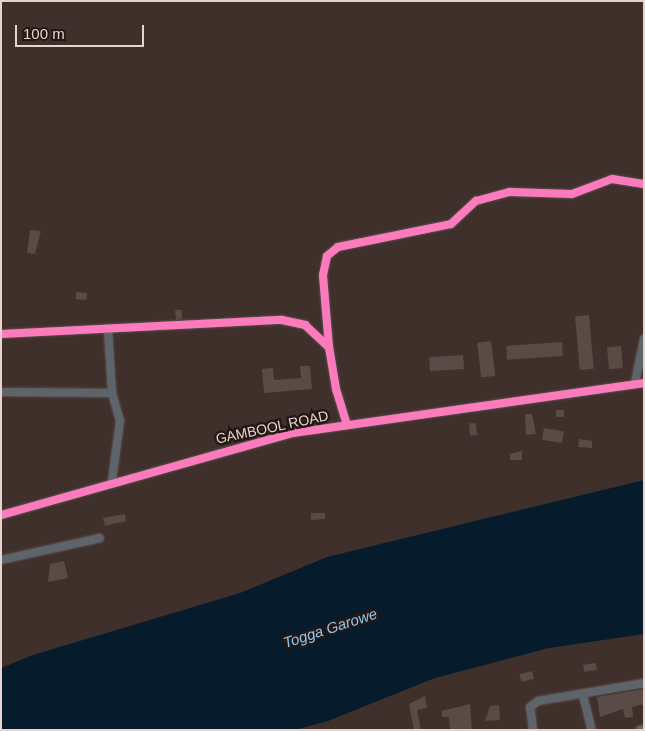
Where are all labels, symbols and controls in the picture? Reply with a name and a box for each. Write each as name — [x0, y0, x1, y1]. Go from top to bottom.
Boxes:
scale bar — [18, 15, 146, 47]
text: 100 m — [23, 25, 65, 42]
street label: GAMBOOL ROAD — [214, 407, 330, 447]
water label: Togga Garowe — [281, 604, 379, 652]

